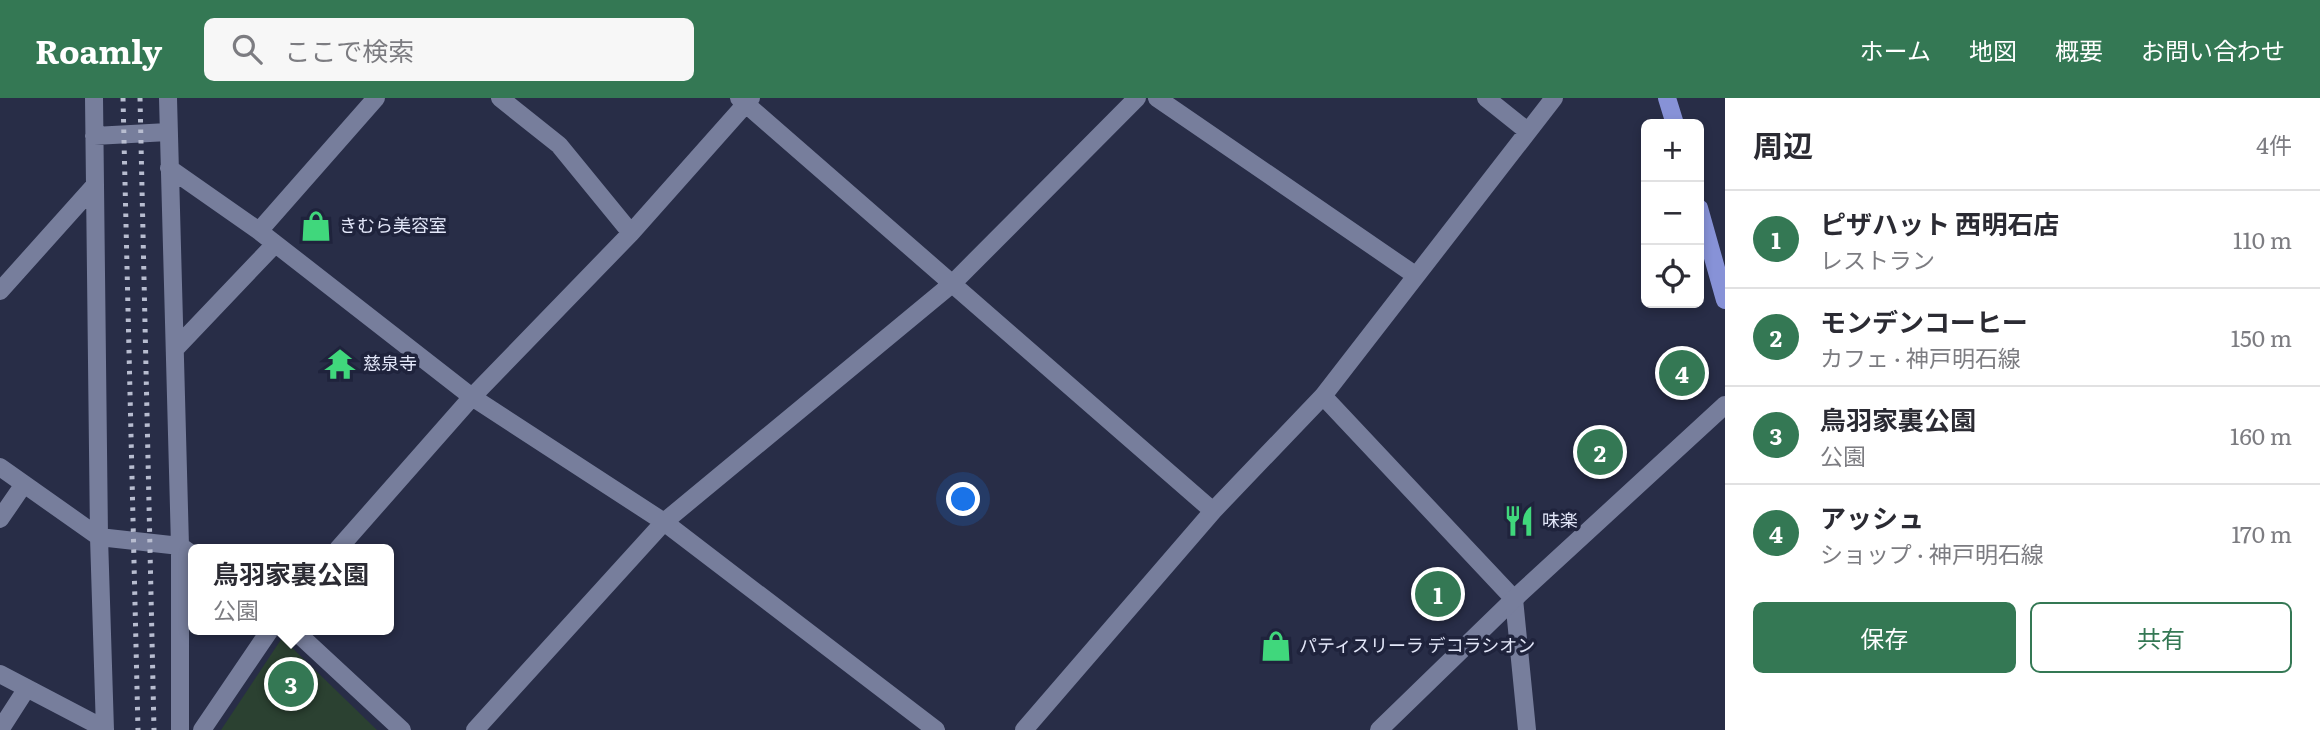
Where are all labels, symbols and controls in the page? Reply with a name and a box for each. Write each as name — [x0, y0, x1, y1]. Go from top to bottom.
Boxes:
search box — [204, 18, 694, 81]
text: Roamly — [35, 25, 162, 74]
icon: search — [228, 30, 266, 68]
text: ここで検索 — [284, 30, 414, 69]
text: ホーム — [1860, 32, 1931, 67]
text: 地図 — [1969, 32, 2017, 67]
text: 概要 — [2055, 32, 2103, 67]
text: お問い合わせ — [2141, 32, 2285, 67]
map controls — [1641, 119, 1704, 308]
button: + — [1641, 119, 1704, 182]
text: 周辺 — [1753, 122, 1813, 166]
text: 4件 — [2256, 127, 2292, 161]
button: − — [1641, 182, 1704, 245]
text: ピザハット 西明石店 — [1820, 203, 2059, 242]
shop icon: きむら美容室 — [299, 209, 333, 243]
place label: きむら美容室 — [339, 211, 447, 238]
text: 1 — [1771, 222, 1781, 256]
text: 110 m — [2233, 222, 2292, 256]
text: レストラン — [1820, 242, 1935, 276]
button: locate — [1641, 245, 1704, 308]
text: モンデンコーヒー — [1820, 301, 2028, 340]
text: 2 — [1770, 320, 1782, 354]
text: 150 m — [2231, 320, 2292, 354]
text: カフェ · 神戸明石線 — [1820, 340, 2021, 374]
temple icon: 慈泉寺 — [323, 347, 357, 381]
pin: 4 — [1659, 347, 1705, 399]
place label: 慈泉寺 — [363, 349, 417, 376]
text: 鳥羽家裏公園 — [1820, 399, 1976, 438]
text: 3 — [1770, 418, 1782, 452]
text: 160 m — [2230, 418, 2292, 452]
pin: 2 — [1577, 426, 1623, 478]
text: 公園 — [1820, 438, 1866, 472]
your location — [946, 482, 980, 516]
text: アッシュ — [1820, 497, 1924, 536]
restaurant icon: 味楽 — [1502, 504, 1536, 538]
place label: 味楽 — [1542, 506, 1578, 533]
text: 4 — [1769, 516, 1783, 550]
text: 170 m — [2231, 516, 2292, 550]
text: ショップ · 神戸明石線 — [1820, 536, 2044, 570]
popup — [188, 544, 394, 635]
text: 鳥羽家裏公園 — [213, 553, 369, 592]
pin: 1 — [1415, 568, 1461, 620]
text: 公園 — [213, 592, 259, 626]
button: 保存 — [1753, 602, 2016, 673]
button: 共有 — [2030, 602, 2292, 673]
shop icon: パティスリーラ デコラシオン — [1259, 629, 1293, 663]
place label: パティスリーラ デコラシオン — [1299, 631, 1535, 658]
pin: 3 — [268, 658, 314, 710]

